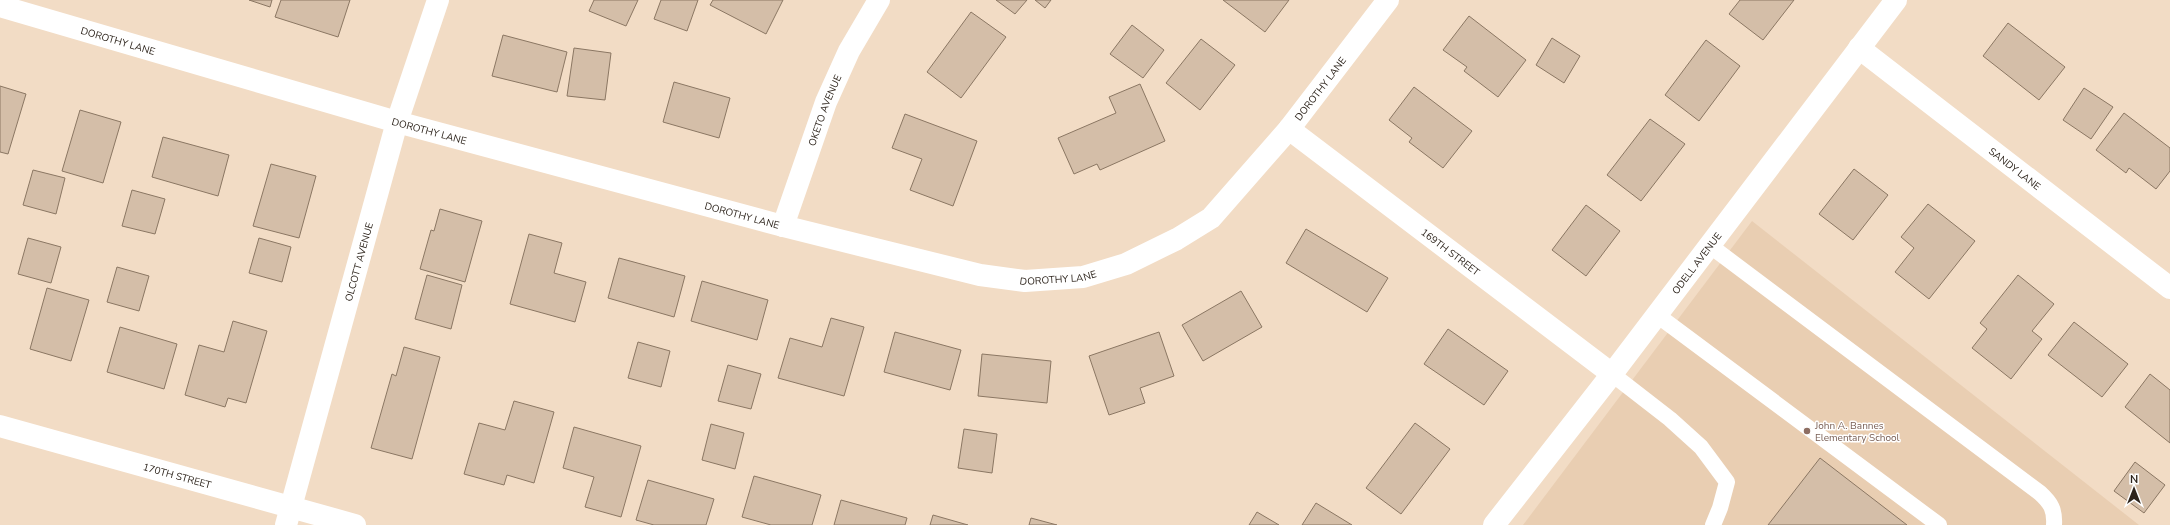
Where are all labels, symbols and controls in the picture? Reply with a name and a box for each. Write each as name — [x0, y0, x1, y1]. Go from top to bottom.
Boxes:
street label: DOROTHY LANE — [79, 24, 157, 59]
street label: DOROTHY LANE — [1292, 54, 1350, 124]
street label: OKETO AVENUE — [805, 73, 845, 148]
street label: DOROTHY LANE — [390, 115, 468, 148]
street label: SANDY LANE — [1985, 145, 2043, 194]
street label: DOROTHY LANE — [703, 199, 781, 233]
street label: OLCOTT AVENUE — [342, 221, 377, 303]
street label: 169TH STREET — [1418, 226, 1482, 279]
street label: ODELL AVENUE — [1669, 230, 1725, 297]
street label: DOROTHY LANE — [1019, 267, 1098, 289]
place label: John A. Bannes Elementary School — [1814, 419, 1900, 445]
marker: John A. Bannes Elementary School — [1802, 426, 1812, 436]
street label: 170TH STREET — [141, 460, 213, 493]
north arrow — [2114, 469, 2154, 509]
text: N — [2130, 472, 2138, 487]

